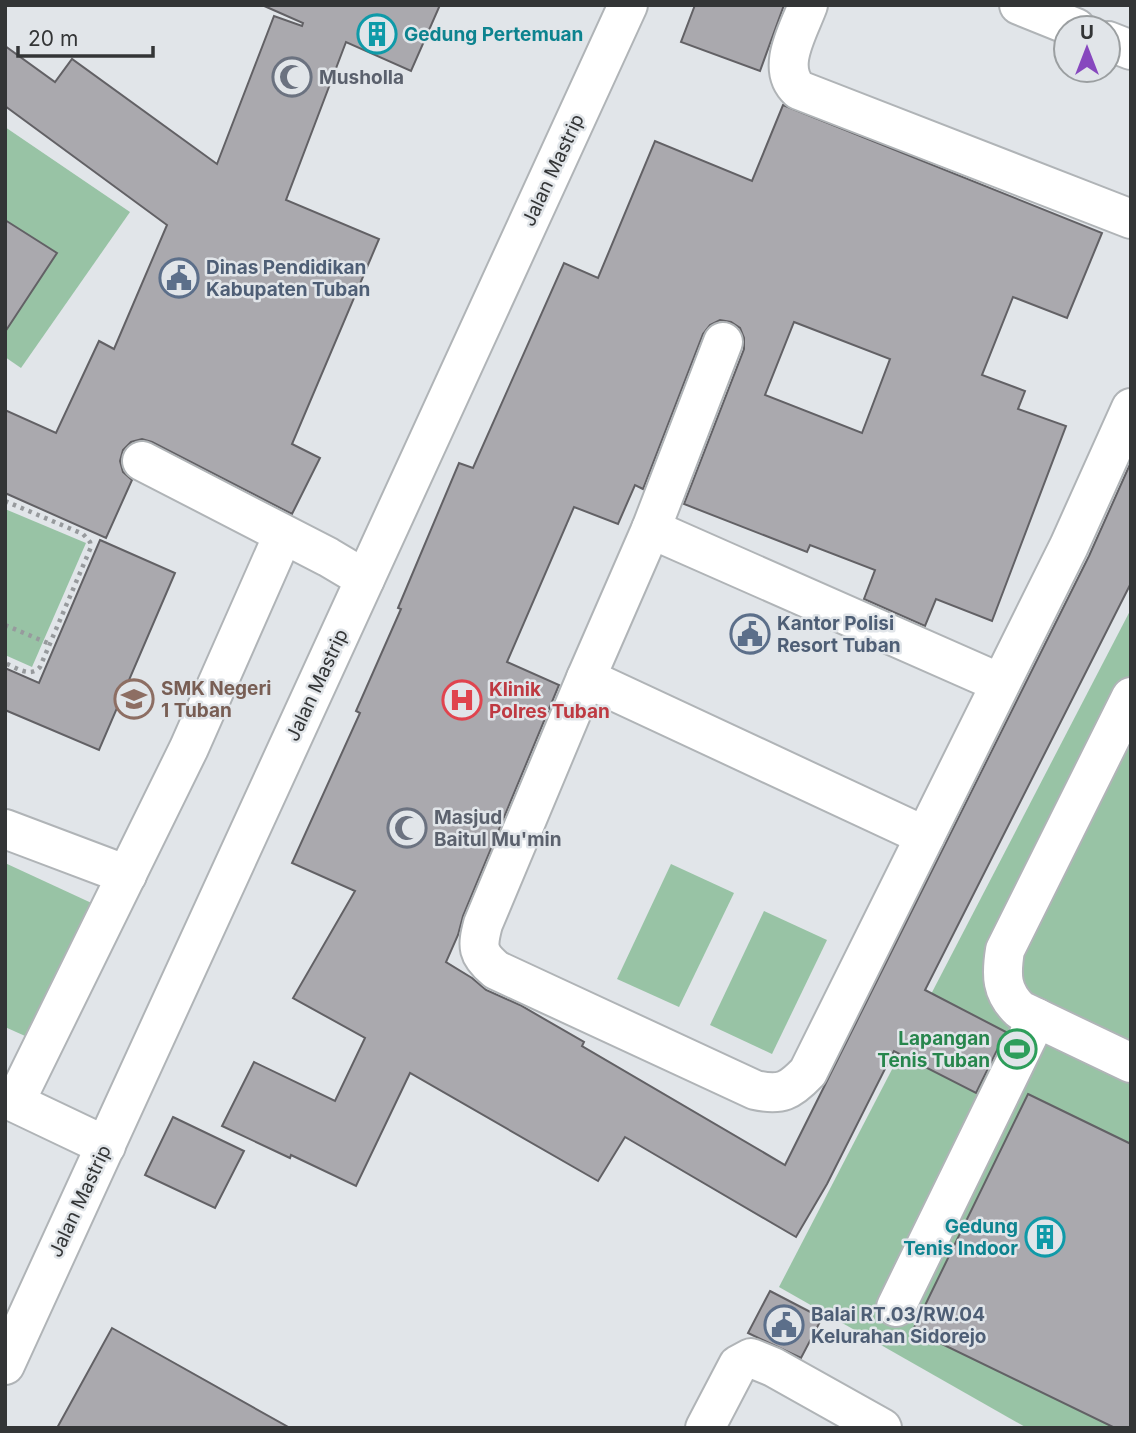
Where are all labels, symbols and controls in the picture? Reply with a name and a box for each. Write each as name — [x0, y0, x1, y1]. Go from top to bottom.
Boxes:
building icon: Gedung Pertemuan — [356, 13, 398, 55]
scale bar — [18, 14, 152, 58]
north arrow — [1052, 14, 1122, 84]
text: U — [1080, 21, 1094, 44]
place label: Gedung Pertemuan — [404, 23, 583, 46]
text: 20 m — [28, 26, 78, 51]
mosque icon: Musholla — [271, 56, 313, 98]
place label: Musholla — [319, 66, 404, 89]
street label: Jalan Mastrip — [517, 110, 589, 230]
place label: Dinas Pendidikan Kabupaten Tuban — [206, 256, 370, 301]
public building icon: Dinas Pendidikan Kabupaten Tuban — [158, 257, 200, 299]
place label: Kantor Polisi Resort Tuban — [777, 612, 901, 657]
public building icon: Kantor Polisi Resort Tuban — [729, 613, 771, 655]
street label: Jalan Mastrip — [281, 625, 353, 745]
place label: SMK Negeri 1 Tuban — [161, 677, 271, 722]
school or university icon: SMK Negeri 1 Tuban — [113, 678, 155, 720]
place label: Klinik Polres Tuban — [489, 678, 610, 723]
hospital icon: Klinik Polres Tuban — [441, 679, 483, 721]
place label: Masjud Baitul Mu'min — [434, 806, 561, 851]
mosque icon: Masjud Baitul Mu'min — [386, 807, 428, 849]
place label: Lapangan Tenis Tuban — [877, 1027, 990, 1072]
sports icon: Lapangan Tenis Tuban — [996, 1028, 1038, 1070]
street label: Jalan Mastrip — [44, 1141, 116, 1261]
place label: Gedung Tenis Indoor — [903, 1215, 1018, 1260]
building icon: Gedung Tenis Indoor — [1024, 1216, 1066, 1258]
place label: Balai RT.03/RW.04 Kelurahan Sidorejo — [811, 1303, 987, 1348]
public building icon: Balai RT.03/RW.04 Kelurahan Sidorejo — [763, 1304, 805, 1346]

